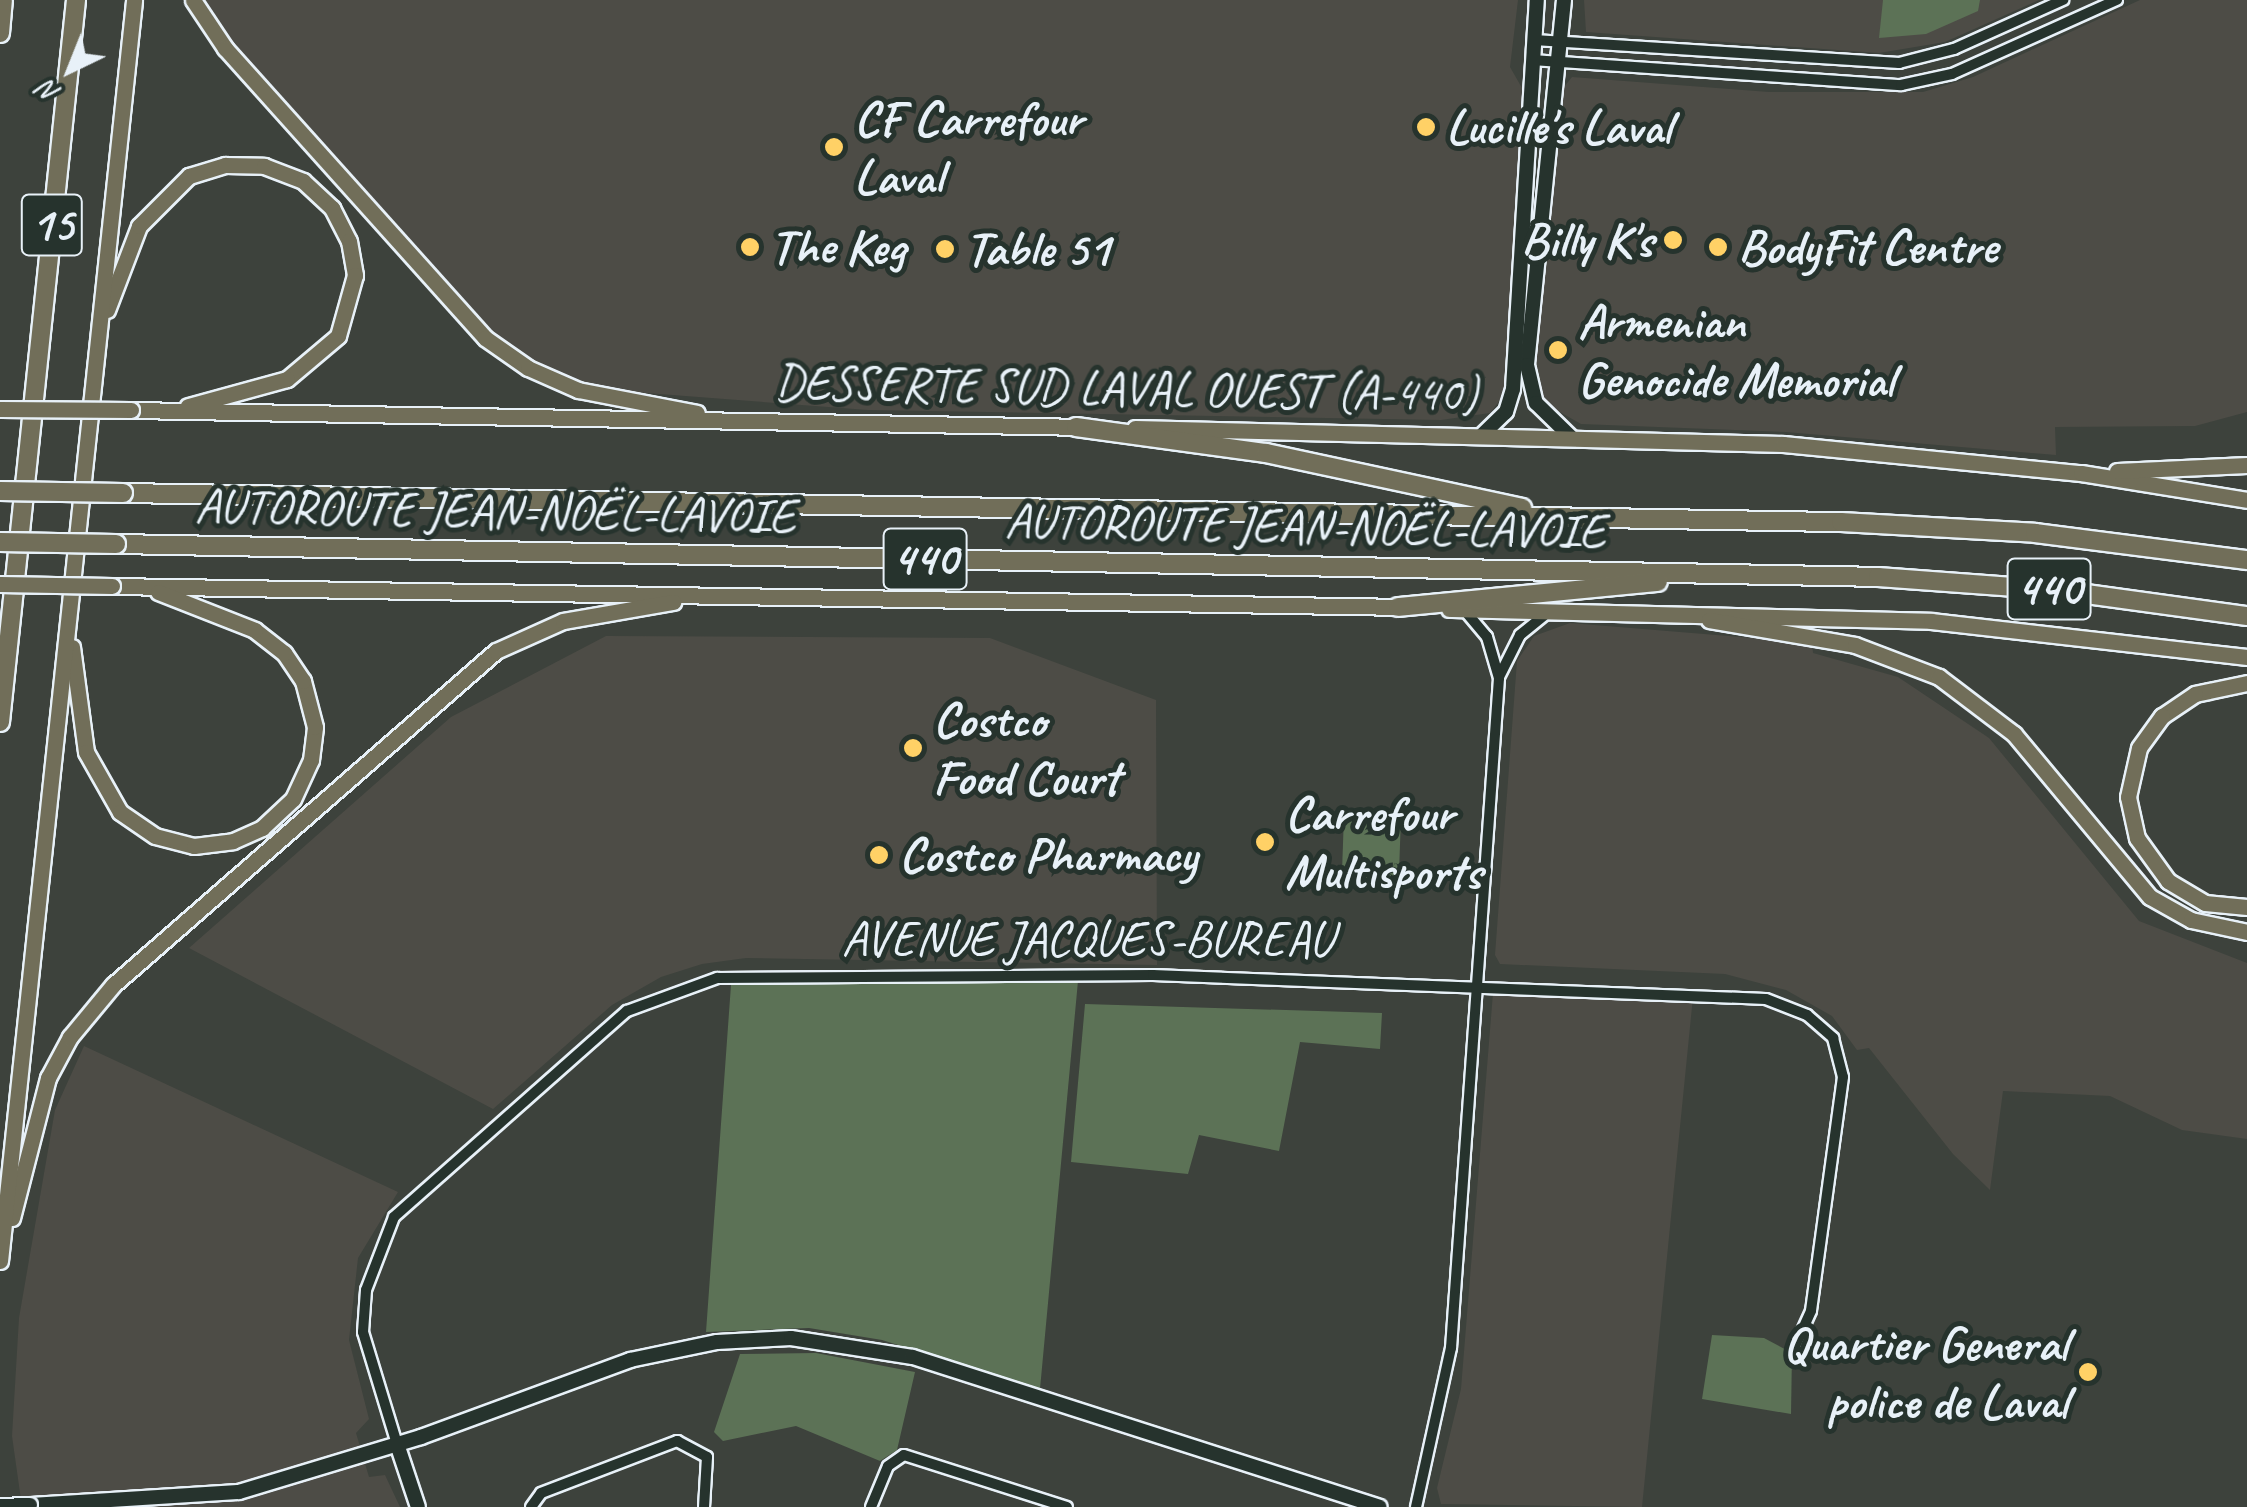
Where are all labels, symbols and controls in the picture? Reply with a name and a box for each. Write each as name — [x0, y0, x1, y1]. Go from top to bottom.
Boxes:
north arrow — [20, 20, 120, 120]
text: N — [31, 74, 67, 111]
place label: CF Carrefour Laval — [854, 88, 1082, 206]
place label: Lucille's Laval — [1446, 97, 1670, 157]
marker: Lucille's Laval — [1415, 116, 1437, 138]
marker: CF Carrefour Laval — [823, 136, 845, 158]
road number: 15 — [20, 182, 84, 268]
place label: Billy K's — [1521, 210, 1653, 270]
place label: The Keg — [770, 217, 905, 277]
place label: BodyFit Centre — [1738, 217, 1996, 277]
place label: Table 51 — [965, 219, 1110, 279]
marker: Billy K's — [1662, 229, 1684, 251]
marker: The Keg — [739, 236, 761, 258]
marker: BodyFit Centre — [1707, 236, 1729, 258]
marker: Table 51 — [934, 238, 956, 260]
place label: Armenian Genocide Memorial — [1578, 291, 1896, 408]
marker: Armenian Genocide Memorial — [1547, 339, 1569, 361]
street label: DESSERTE SUD LAVAL OUEST (A-440) — [773, 352, 1479, 424]
street label: AUTOROUTE JEAN-NOËL-LAVOIE — [194, 476, 796, 546]
street label: AUTOROUTE JEAN-NOËL-LAVOIE — [1004, 491, 1606, 561]
road number: 440 — [882, 516, 968, 602]
road number: 440 — [2006, 546, 2092, 632]
place label: Costco Food Court — [933, 689, 1119, 806]
marker: Costco Food Court — [902, 737, 924, 759]
place label: Carrefour Multisports — [1285, 783, 1482, 900]
place label: Costco Pharmacy — [899, 825, 1196, 885]
marker: Carrefour Multisports — [1254, 831, 1276, 853]
marker: Costco Pharmacy — [868, 844, 890, 866]
street label: AVENUE JACQUES-BUREAU — [840, 909, 1334, 969]
place label: Quartier General police de Laval — [1784, 1313, 2068, 1430]
marker: Quartier General police de Laval — [2077, 1361, 2099, 1383]

